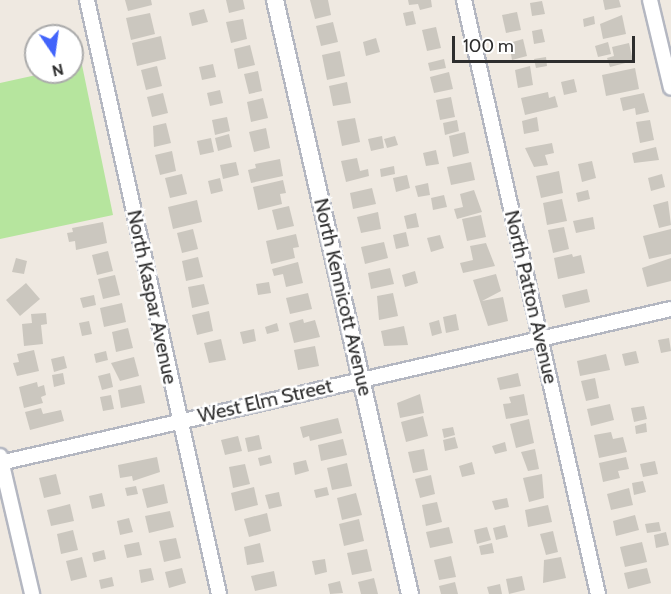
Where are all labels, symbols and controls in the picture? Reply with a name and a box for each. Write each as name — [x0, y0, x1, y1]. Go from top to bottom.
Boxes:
north arrow — [24, 24, 84, 84]
scale bar — [455, 24, 638, 62]
text: 100 m — [463, 35, 514, 57]
text: N — [50, 60, 65, 81]
street label: North Kennicott Avenue — [309, 196, 377, 398]
street label: North Kaspar Avenue — [122, 208, 182, 386]
street label: North Patton Avenue — [499, 208, 563, 386]
street label: West Elm Street — [195, 374, 335, 428]

